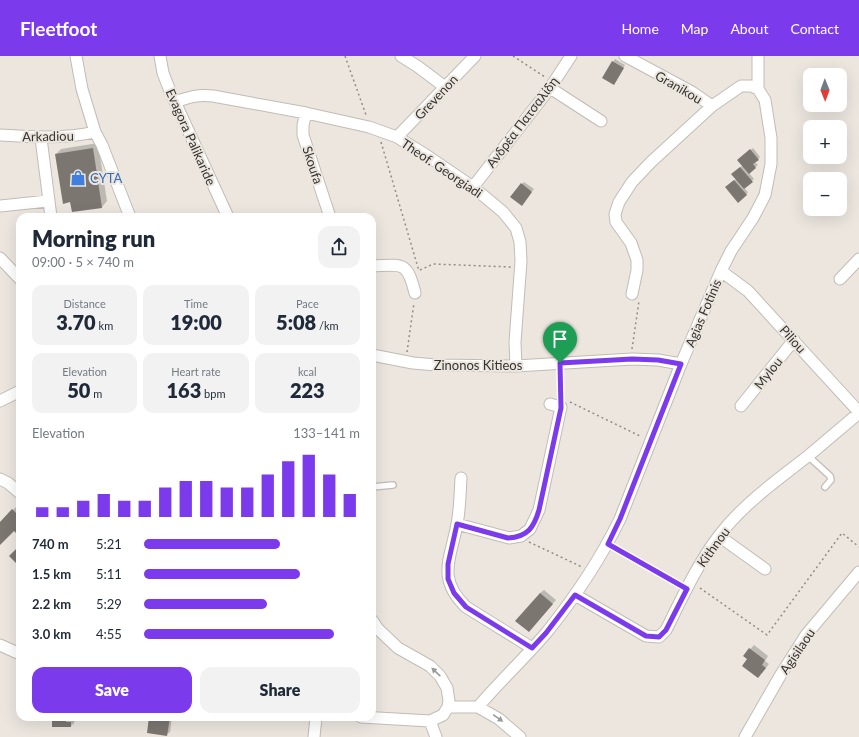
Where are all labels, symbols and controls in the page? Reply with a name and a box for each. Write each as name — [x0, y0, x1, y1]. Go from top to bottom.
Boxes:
text: Fleetfoot — [20, 17, 97, 40]
text: Home — [621, 20, 659, 37]
text: Map — [681, 20, 708, 37]
text: About — [730, 20, 768, 37]
text: Contact — [790, 20, 839, 37]
street label: Granikou — [653, 67, 705, 107]
north arrow — [803, 68, 847, 112]
map controls — [803, 68, 847, 216]
street label: Grevenon — [411, 71, 461, 123]
street label: Ανδρέα Πατσαλίδη — [483, 73, 561, 171]
street label: Evagora Palikaride — [163, 86, 220, 188]
button: + — [803, 120, 847, 164]
street label: Arkadiou — [22, 128, 74, 144]
street label: Theof. Georgiadi — [398, 135, 486, 201]
street label: Skoufa — [299, 144, 327, 186]
shop icon: CYTA — [69, 169, 87, 187]
place label: CYTA — [90, 170, 123, 186]
button: − — [803, 172, 847, 216]
text: Morning run — [32, 225, 155, 252]
button: share — [318, 226, 360, 268]
text: 09:00 · 5 × 740 m — [32, 254, 134, 270]
street label: Agias Fotinis — [682, 276, 725, 349]
text: Distance — [64, 297, 106, 310]
text: Time — [184, 297, 208, 310]
text: Pace — [296, 297, 319, 310]
text: 3.70 — [56, 310, 96, 334]
text: 19:00 — [170, 310, 222, 334]
text: 5:08 — [276, 310, 316, 334]
text: km — [96, 319, 113, 332]
text: /km — [316, 319, 339, 332]
pin — [543, 322, 577, 363]
street label: Piliou — [776, 322, 810, 356]
icon: arrive — [549, 328, 571, 350]
street label: Mylou — [751, 354, 785, 392]
street label: Zinonos Kitieos — [434, 357, 523, 373]
text: Elevation — [62, 365, 107, 378]
text: Heart rate — [171, 365, 221, 378]
text: kcal — [298, 365, 317, 378]
text: 50 — [67, 378, 90, 402]
text: 163 — [166, 378, 201, 402]
text: 223 — [290, 378, 325, 402]
text: m — [90, 387, 102, 400]
text: bpm — [201, 387, 226, 400]
text: Elevation — [32, 425, 85, 441]
text: 133–141 m — [293, 425, 360, 441]
street label: Kithnou — [693, 524, 733, 570]
text: 740 m — [32, 536, 69, 552]
text: 5:21 — [96, 536, 122, 552]
text: 1.5 km — [32, 566, 71, 582]
text: 5:11 — [96, 566, 122, 582]
text: 2.2 km — [32, 596, 71, 612]
text: 5:29 — [96, 596, 122, 612]
street label: Agisilaou — [776, 625, 818, 677]
text: 3.0 km — [32, 626, 71, 642]
text: 4:55 — [96, 626, 122, 642]
button: Save — [32, 667, 192, 713]
button: Share — [200, 667, 360, 713]
one-way arrow — [431, 667, 441, 677]
one-way arrow — [492, 714, 503, 722]

